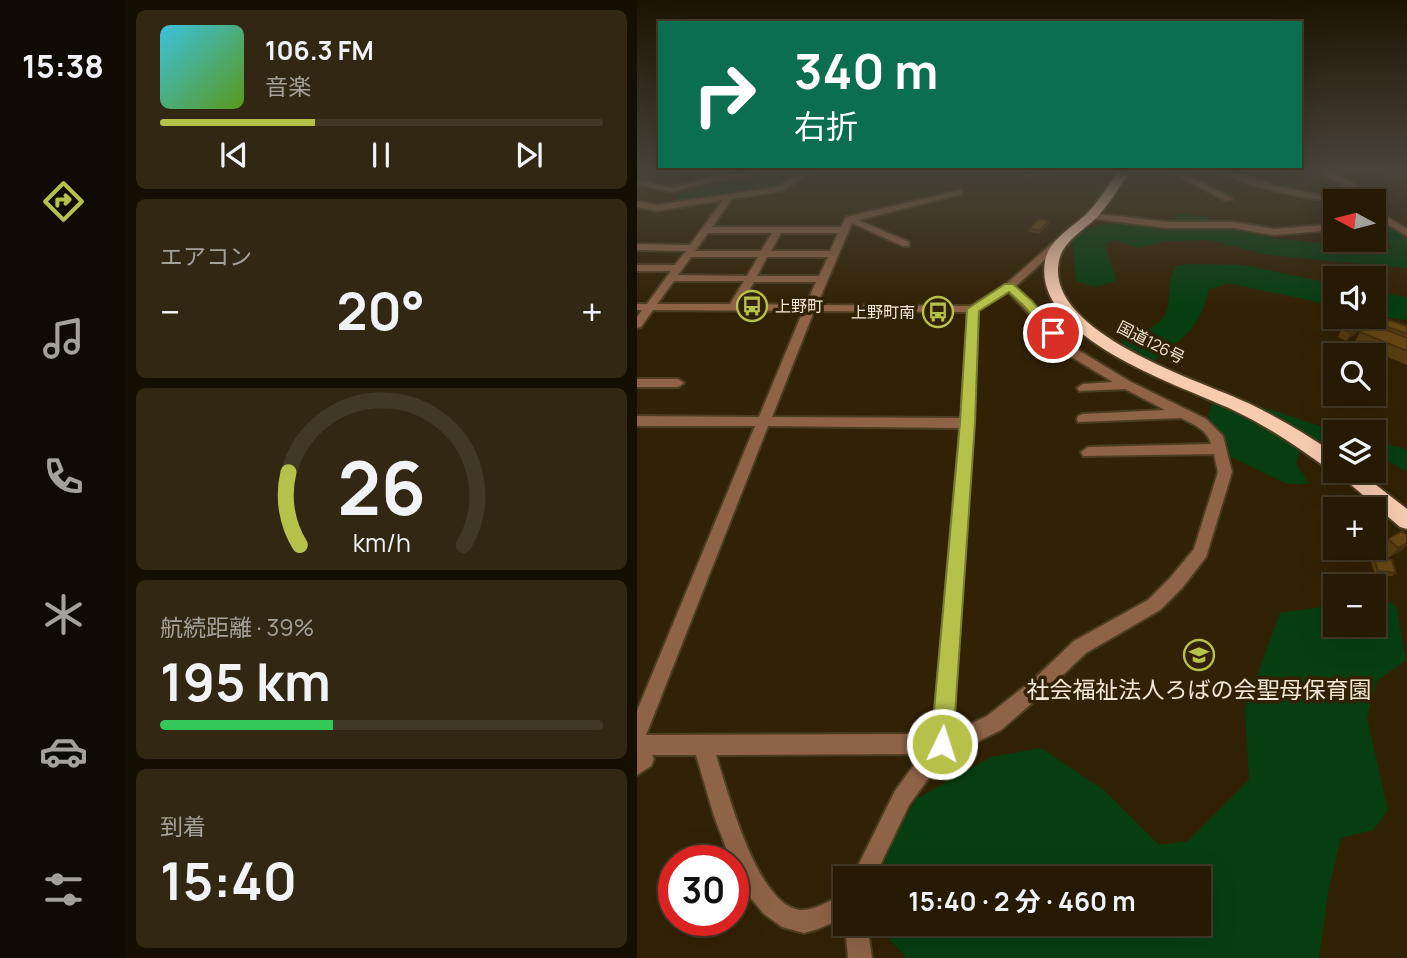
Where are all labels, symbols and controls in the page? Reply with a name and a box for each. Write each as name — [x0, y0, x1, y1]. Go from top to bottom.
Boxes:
text: 106.3 FM — [265, 32, 374, 68]
text: 340 m — [794, 37, 938, 104]
text: 15:38 — [22, 44, 104, 88]
icon: right — [679, 49, 770, 140]
text: 音楽 — [265, 70, 311, 102]
text: 右折 — [794, 104, 858, 148]
icon: previous — [215, 136, 253, 174]
icon: pause — [362, 136, 400, 174]
icon: next — [510, 136, 548, 174]
icon: directions — [39, 177, 88, 226]
north arrow — [1323, 189, 1386, 252]
map controls — [1323, 189, 1386, 637]
text: エアコン — [160, 240, 252, 272]
button: sound — [1323, 266, 1386, 329]
text: 20° — [337, 275, 425, 346]
text: − — [160, 285, 181, 337]
text: + — [581, 285, 603, 337]
bus stop icon: 上野町 — [735, 289, 769, 323]
place label: 上野町 — [775, 295, 823, 317]
bus stop icon: 上野町南 — [921, 295, 955, 329]
place label: 上野町南 — [851, 301, 915, 323]
pin — [1023, 303, 1083, 363]
icon: music — [39, 314, 88, 363]
icon: arrive — [1034, 314, 1072, 352]
street label: 国道126号 — [1113, 316, 1189, 368]
button: search — [1323, 343, 1386, 406]
button: layers — [1323, 420, 1386, 483]
text: 26 — [337, 437, 426, 537]
icon: phone — [39, 452, 88, 501]
button: + — [1323, 497, 1386, 560]
text: km/h — [352, 525, 411, 560]
button: − — [1323, 574, 1386, 637]
icon: climate — [39, 590, 88, 639]
text: 航続距離 · 39% — [160, 611, 314, 643]
school or university icon: 社会福祉法人ろばの会聖母保育園 — [1182, 638, 1216, 672]
text: 195 km — [160, 646, 331, 717]
place label: 社会福祉法人ろばの会聖母保育園 — [1027, 673, 1372, 705]
position arrow — [905, 707, 979, 781]
icon: car — [39, 727, 88, 776]
text: 到着 — [160, 810, 206, 842]
text: 15:40 — [160, 845, 297, 916]
speed limit sign: 30 — [658, 845, 749, 936]
icon: filters — [39, 865, 88, 914]
text: 15:40 · 2 分 · 460 m — [908, 883, 1136, 919]

